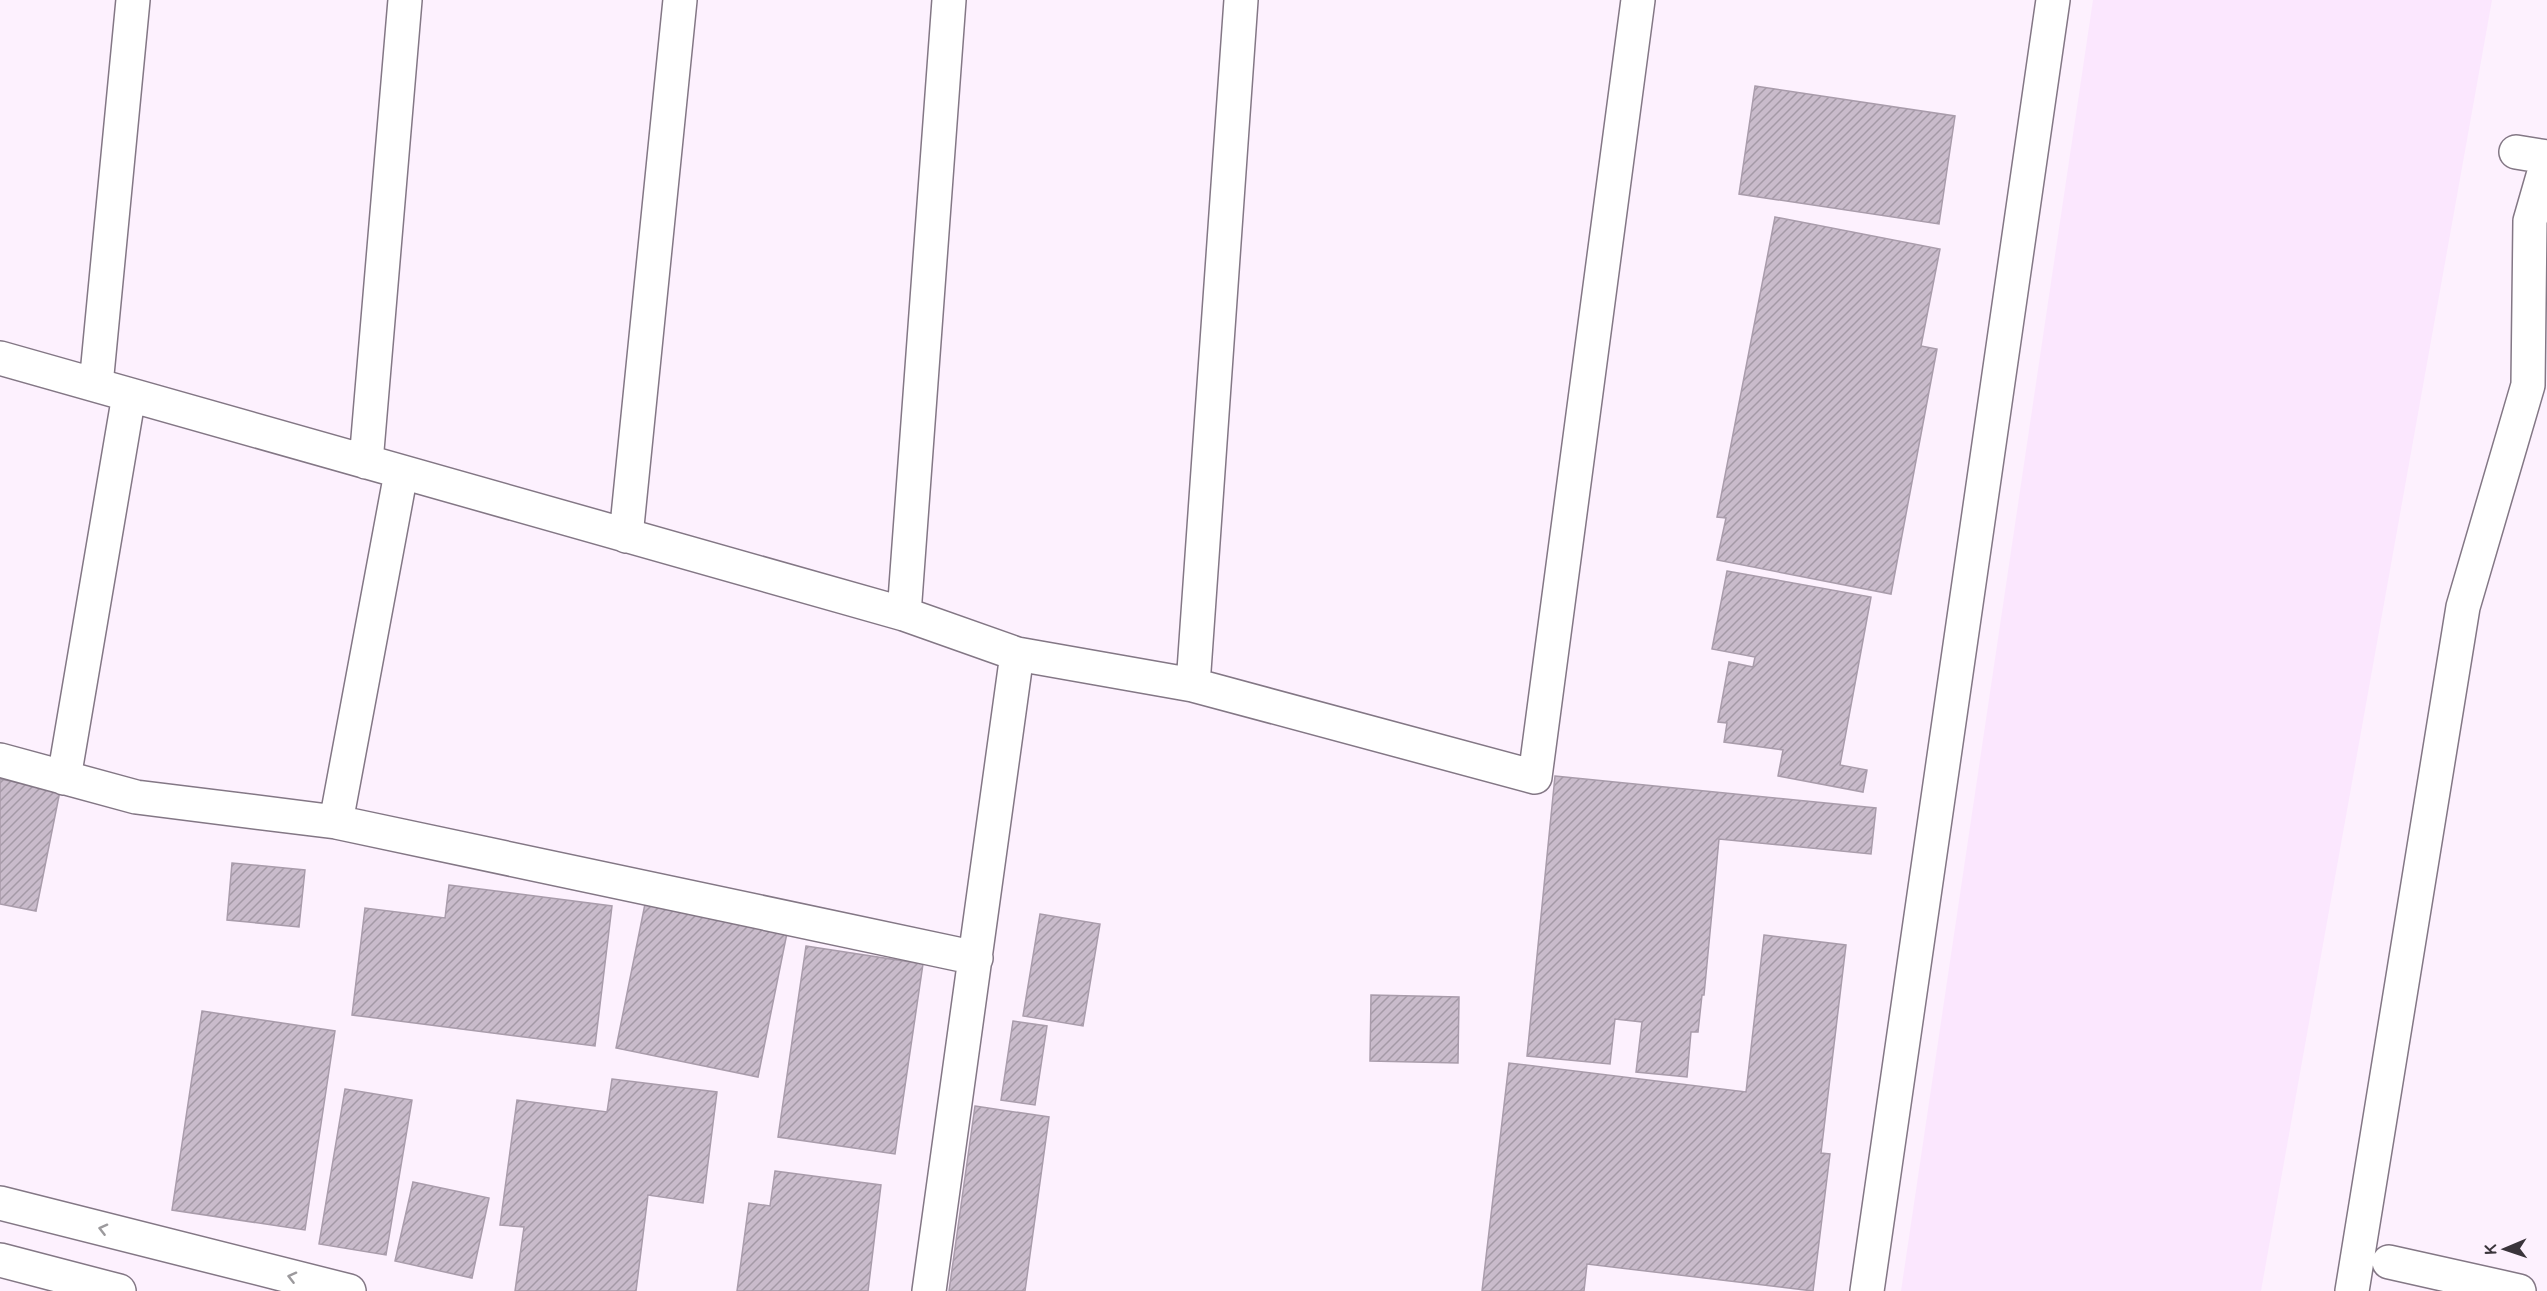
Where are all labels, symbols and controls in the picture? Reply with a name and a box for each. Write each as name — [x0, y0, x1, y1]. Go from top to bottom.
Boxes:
north arrow — [2475, 1219, 2535, 1279]
one-way arrow — [99, 1223, 109, 1236]
text: K — [2481, 1244, 2501, 1255]
one-way arrow — [288, 1271, 298, 1284]

